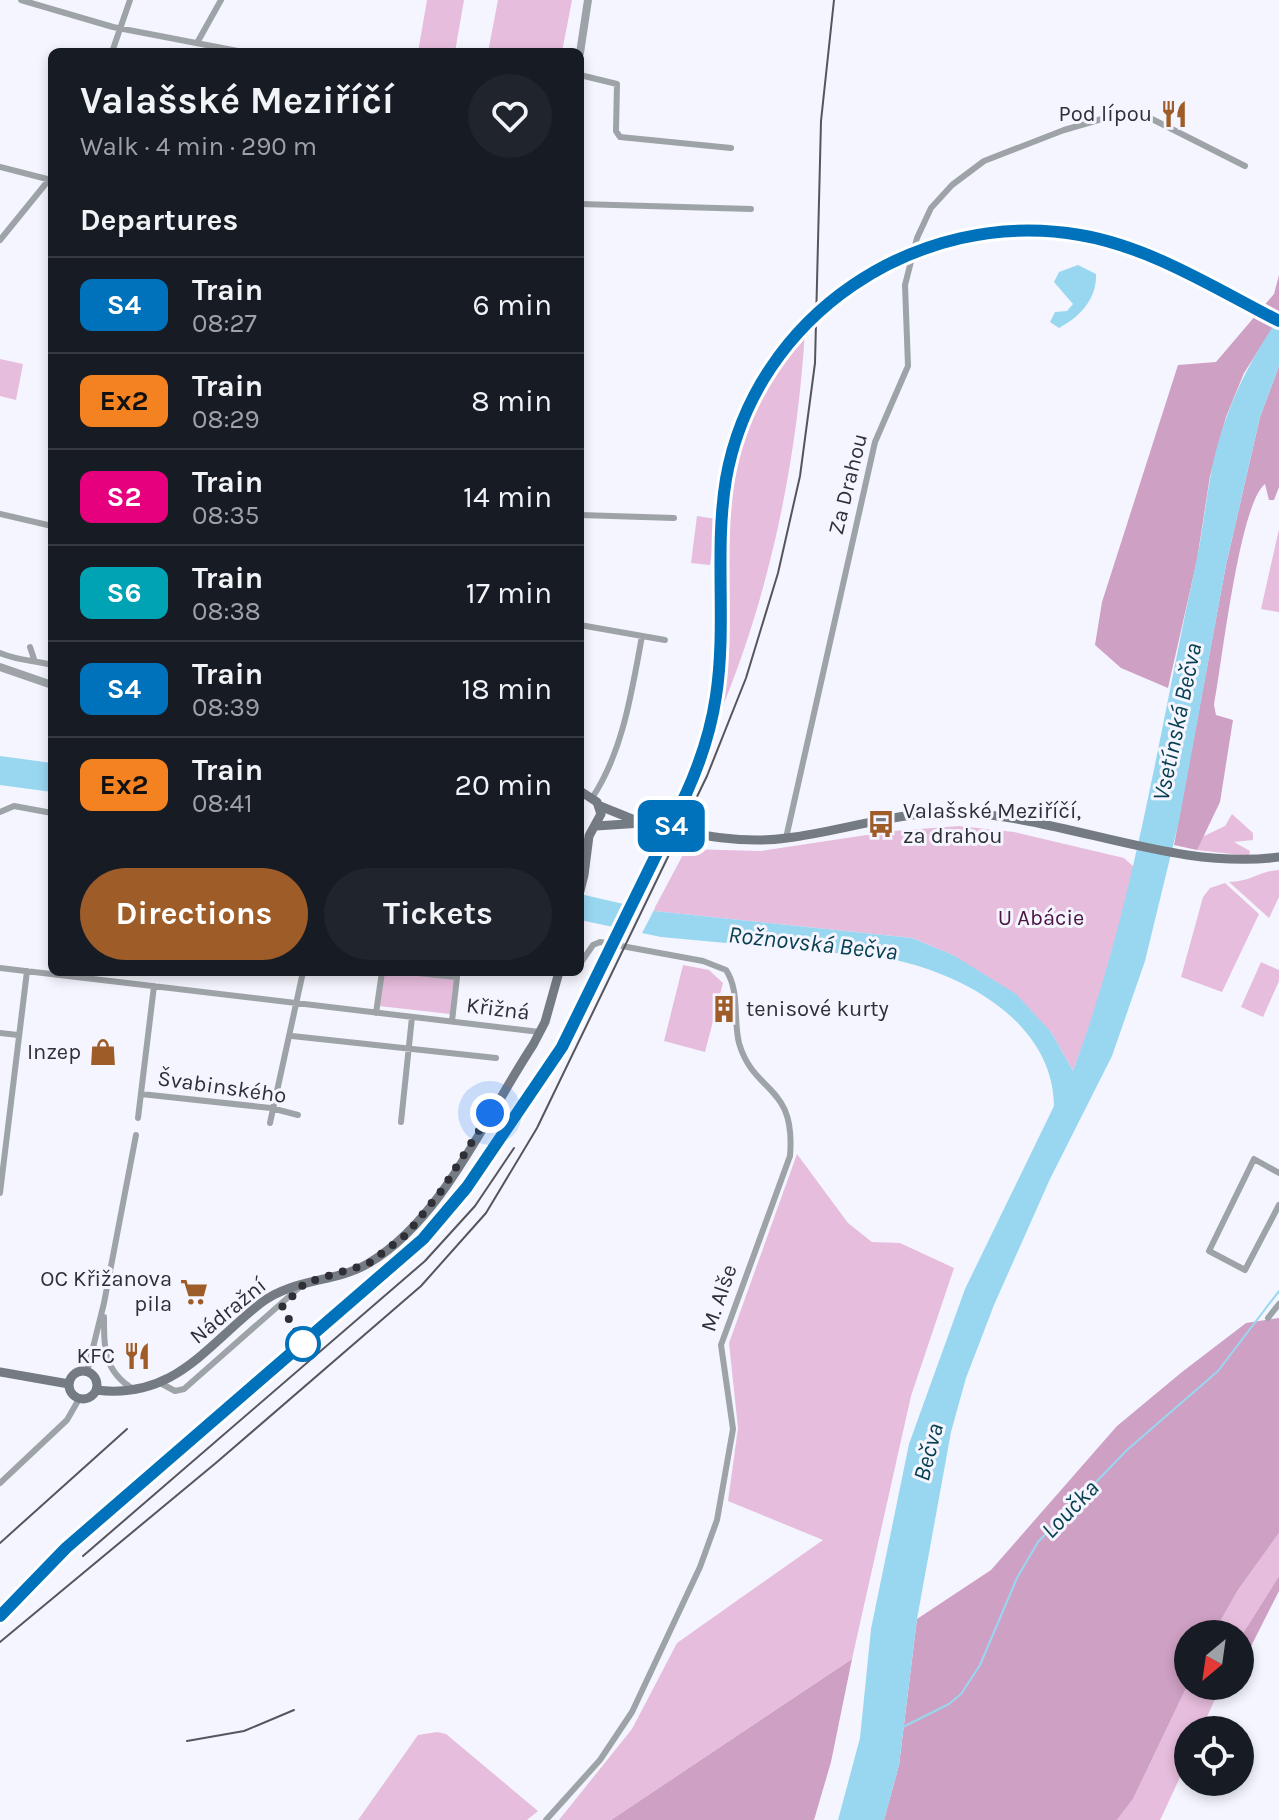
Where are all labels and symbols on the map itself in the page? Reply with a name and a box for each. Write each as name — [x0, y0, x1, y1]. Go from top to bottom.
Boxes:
restaurant icon: Pod lípou — [1159, 99, 1189, 129]
place label: Pod lípou — [1059, 101, 1152, 127]
street label: Za Drahou — [823, 431, 873, 537]
water label: Vsetínská Bečva — [1147, 640, 1207, 804]
place label: Valašské Meziříčí, za drahou — [903, 798, 1081, 849]
line badge: S4 — [635, 800, 707, 852]
bus stop icon: Valašské Meziříčí, za drahou — [866, 809, 896, 839]
park label: U Abácie — [998, 905, 1084, 931]
water label: Rožnovská Bečva — [727, 920, 899, 966]
street label: Křižná — [465, 992, 531, 1026]
building icon: tenisové kurty — [709, 994, 739, 1024]
place label: tenisové kurty — [746, 996, 889, 1022]
shop icon: Inzep — [88, 1037, 118, 1067]
place label: Inzep — [27, 1039, 81, 1065]
street label: Švabinského — [156, 1064, 288, 1109]
your location — [470, 1093, 510, 1133]
street label: M. Alše — [695, 1261, 743, 1335]
place label: OC Křižanova pila — [40, 1266, 172, 1317]
street label: Nádražní — [185, 1272, 272, 1350]
supermarket icon: OC Křižanova pila — [179, 1277, 209, 1307]
unlabelled marker — [286, 1327, 320, 1361]
restaurant icon: KFC — [122, 1341, 152, 1371]
place label: KFC — [77, 1343, 115, 1369]
water label: Bečva — [907, 1420, 949, 1484]
water label: Loučka — [1035, 1474, 1105, 1544]
north arrow — [1174, 1620, 1254, 1700]

